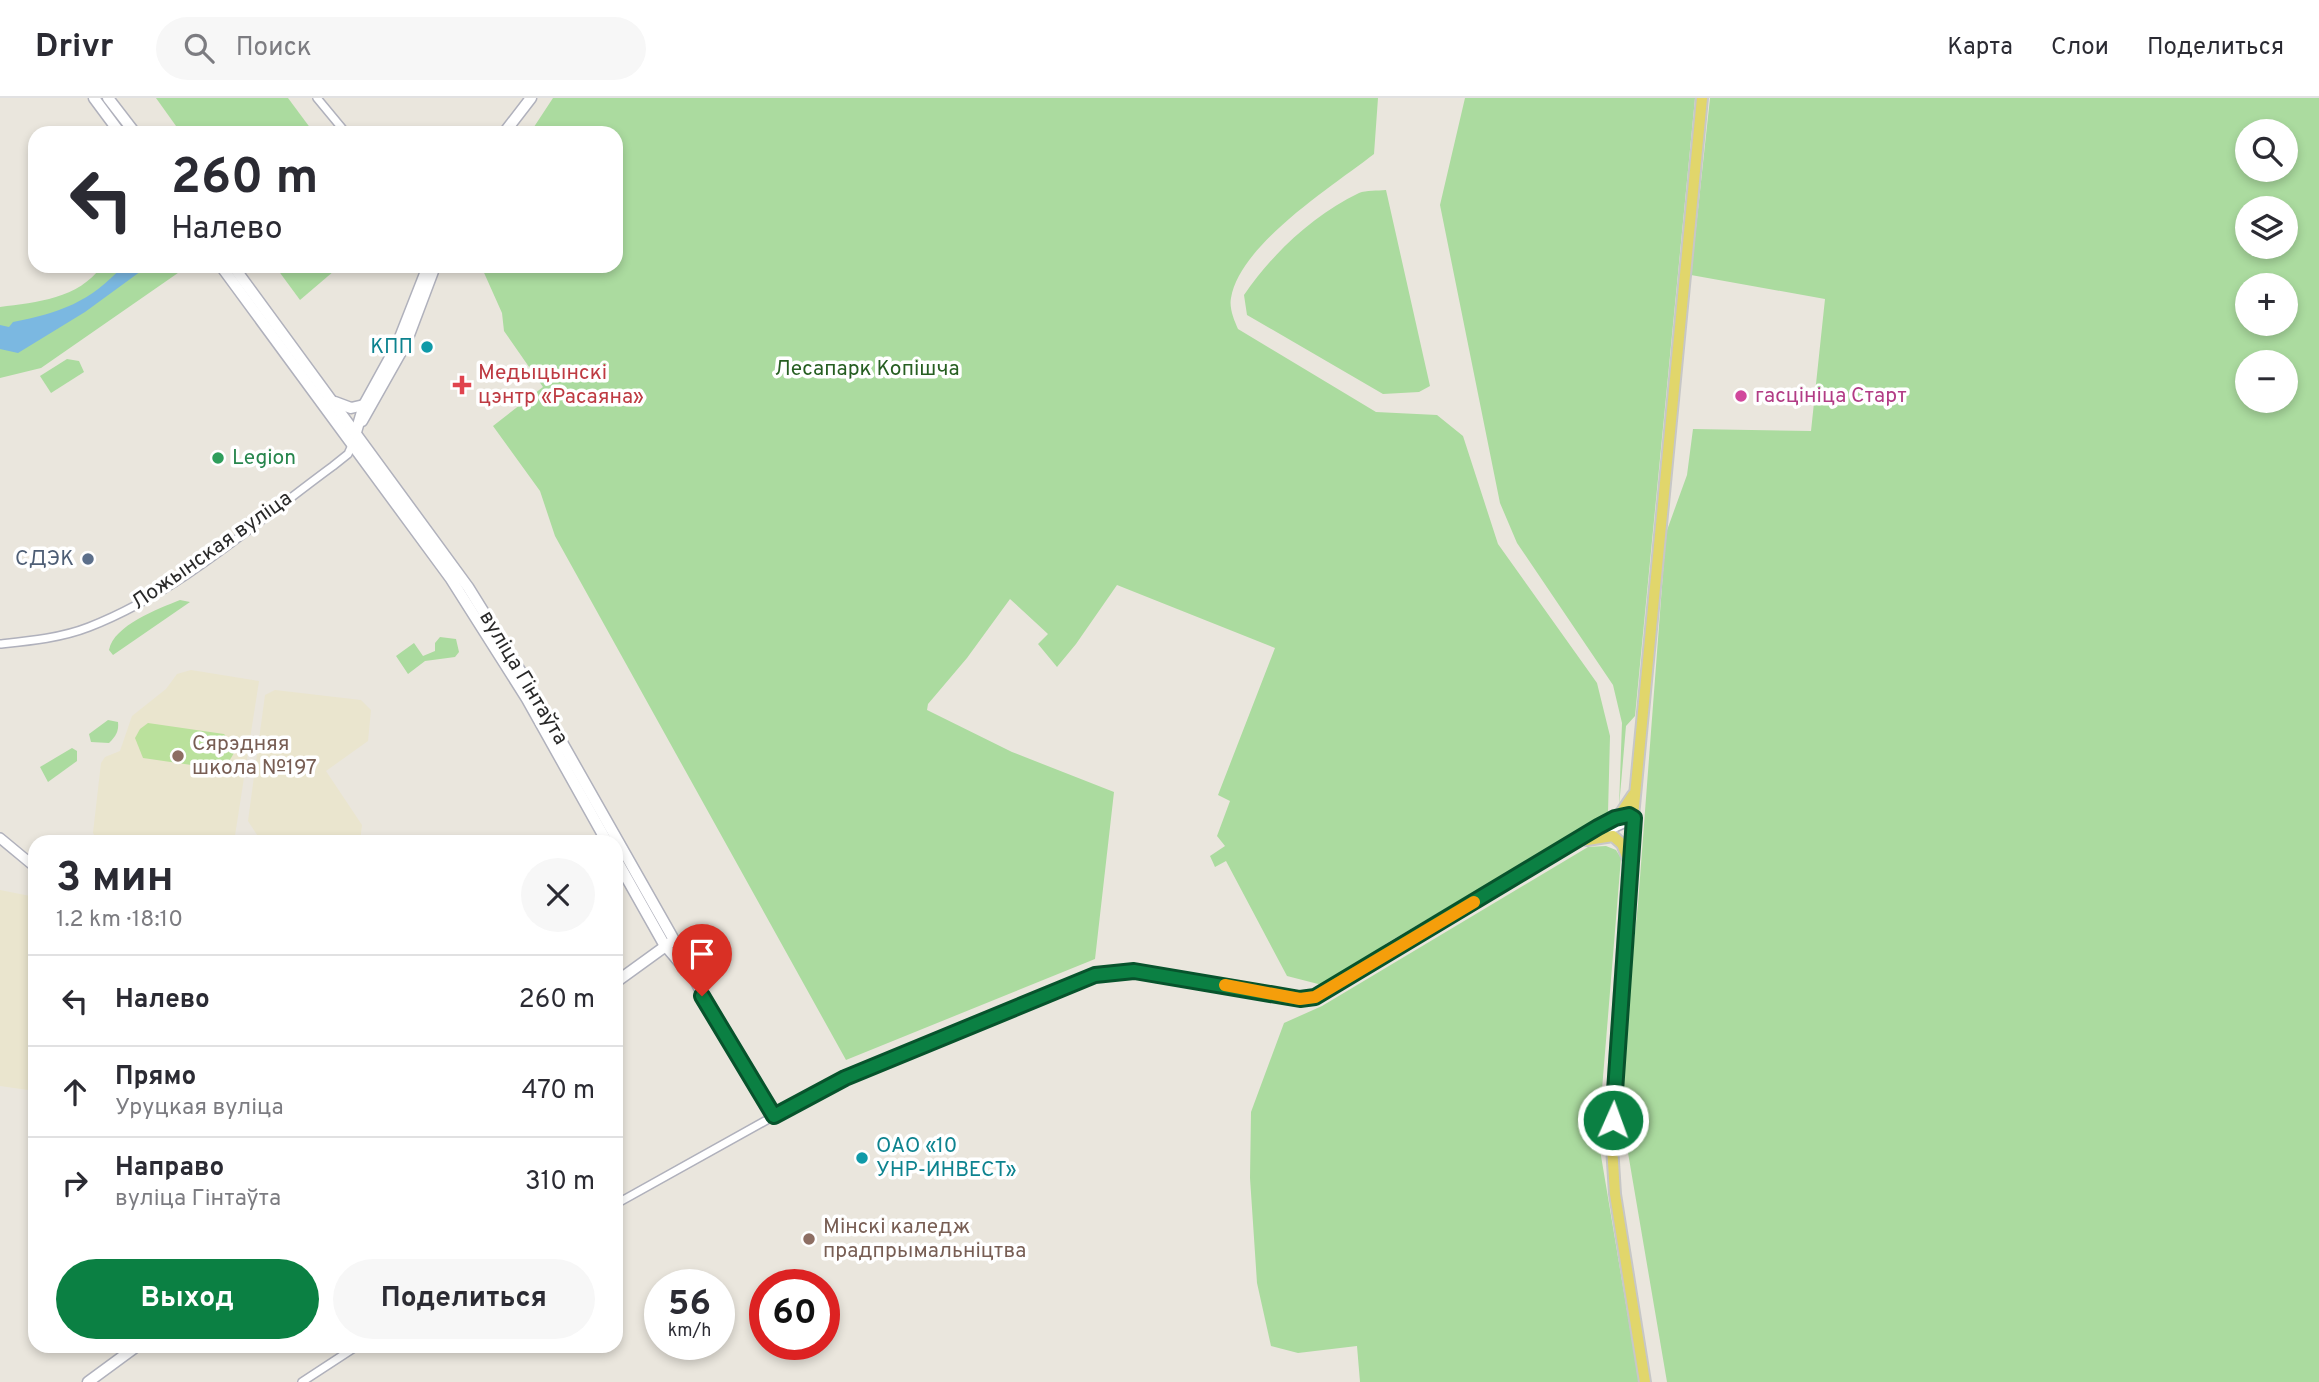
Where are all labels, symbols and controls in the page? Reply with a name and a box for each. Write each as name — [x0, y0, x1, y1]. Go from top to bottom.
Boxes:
search box — [156, 17, 646, 80]
text: Drivr — [35, 27, 114, 69]
icon: search — [180, 29, 218, 67]
text: Поиск — [236, 32, 312, 65]
text: Карта — [1947, 33, 2013, 63]
text: Слои — [2051, 33, 2109, 63]
text: Поделиться — [2147, 33, 2284, 63]
map controls — [2235, 119, 2298, 413]
button: search — [2235, 119, 2298, 182]
text: 260 m — [171, 149, 318, 211]
icon: left — [56, 154, 147, 245]
button: layers — [2235, 196, 2298, 259]
text: Налево — [171, 210, 283, 250]
button: + — [2235, 273, 2298, 336]
place label: КПП — [370, 334, 413, 361]
marker: КПП — [419, 339, 435, 355]
button: − — [2235, 350, 2298, 413]
park label: Лесапарк Копішча — [774, 356, 960, 383]
place label: Медыцынскі цэнтр «Расаяна» — [478, 360, 644, 411]
marker: Медыцынскі цэнтр «Расаяна» — [452, 375, 472, 395]
place label: гасцініца Старт — [1755, 383, 1907, 410]
marker: гасцініца Старт — [1733, 388, 1749, 404]
place label: Legion — [232, 445, 296, 472]
marker: Legion — [210, 450, 226, 466]
street label: Ложынская вуліца — [126, 485, 298, 617]
place label: СДЭК — [15, 546, 74, 573]
marker: СДЭК — [80, 551, 96, 567]
street label: вуліца Гінтаўта — [472, 606, 574, 750]
place label: Сярэдняя школа №197 — [192, 731, 317, 782]
marker: Сярэдняя школа №197 — [170, 748, 186, 764]
text: 3 мин — [56, 853, 174, 906]
button: close — [521, 858, 595, 932]
text: 1.2 km · 18:10 — [56, 906, 183, 935]
pin — [672, 924, 732, 996]
icon: arrive — [683, 935, 721, 973]
icon: left — [56, 982, 94, 1020]
text: Налево — [115, 984, 210, 1017]
text: 260 m — [519, 984, 595, 1017]
text: Прямо — [115, 1061, 196, 1094]
icon: ahead — [56, 1073, 94, 1111]
text: 470 m — [521, 1075, 595, 1108]
position arrow — [1576, 1083, 1650, 1157]
text: Уруцкая вуліца — [115, 1094, 284, 1123]
place label: ОАО «10 УНР-ИНВЕСТ» — [876, 1133, 1017, 1184]
marker: ОАО «10 УНР-ИНВЕСТ» — [854, 1150, 870, 1166]
text: Направо — [115, 1152, 224, 1185]
icon: right — [56, 1164, 94, 1202]
text: 310 m — [525, 1166, 595, 1199]
text: вуліца Гінтаўта — [115, 1185, 281, 1214]
place label: Мінскі каледж прадпрымальніцтва — [823, 1214, 1026, 1265]
marker: Мінскі каледж прадпрымальніцтва — [801, 1231, 817, 1247]
button: Выход — [56, 1259, 319, 1339]
button: Поделиться — [333, 1259, 595, 1339]
speed limit sign: 60 — [749, 1269, 840, 1360]
text: 56 — [668, 1283, 711, 1327]
text: km/h — [668, 1320, 711, 1343]

